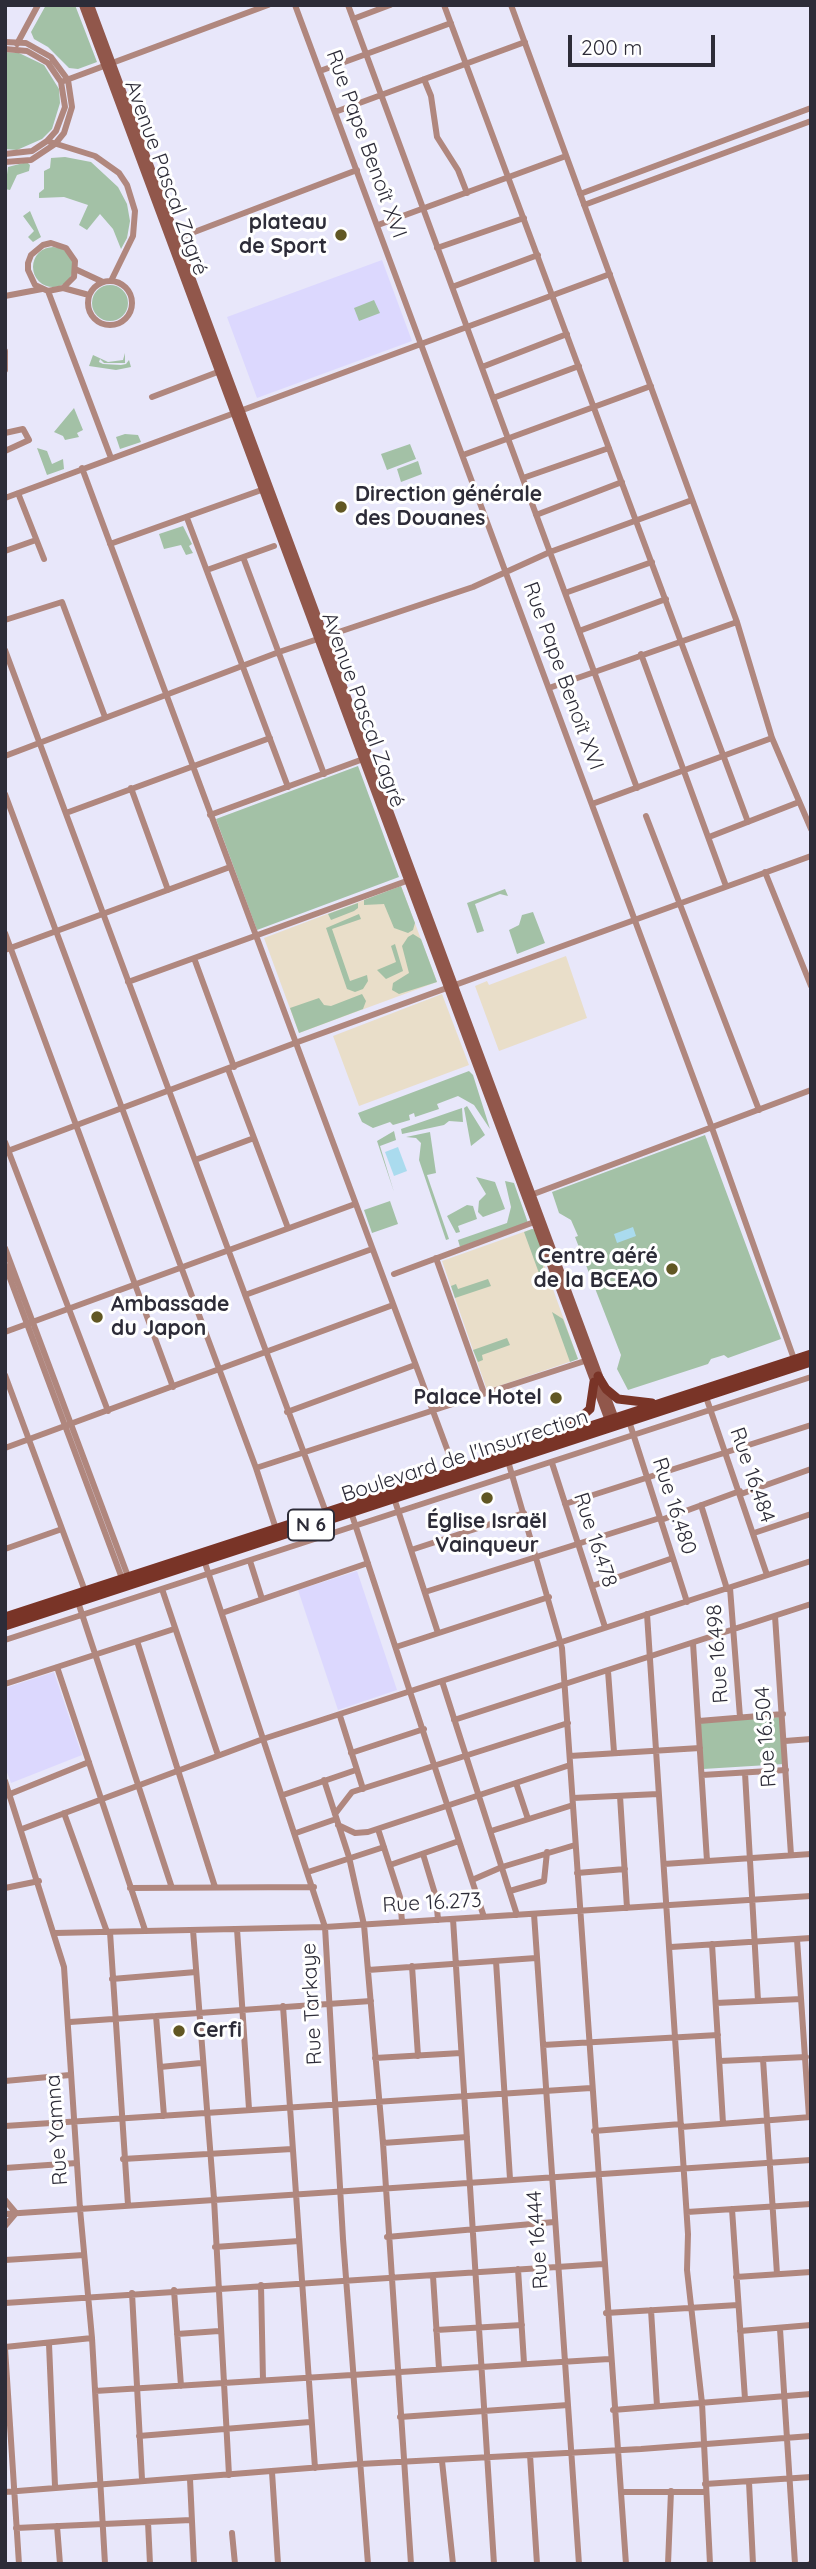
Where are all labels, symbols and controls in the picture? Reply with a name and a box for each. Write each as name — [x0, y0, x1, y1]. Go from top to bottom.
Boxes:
scale bar — [571, 21, 718, 65]
text: 200 m — [581, 34, 643, 60]
street label: Rue Pape Benoît XVI — [320, 46, 412, 242]
street label: Avenue Pascal Zagré — [119, 77, 213, 279]
place label: plateau de Sport — [239, 210, 327, 260]
marker: plateau de Sport — [333, 227, 349, 243]
place label: Direction générale des Douanes — [355, 482, 542, 532]
marker: Direction générale des Douanes — [333, 499, 349, 515]
street label: Rue Pape Benoît XVI — [517, 578, 609, 774]
street label: Avenue Pascal Zagré — [316, 609, 410, 811]
place label: Centre aéré de la BCEAO — [534, 1244, 658, 1294]
marker: Centre aéré de la BCEAO — [664, 1261, 680, 1277]
place label: Ambassade du Japon — [111, 1292, 229, 1342]
marker: Ambassade du Japon — [89, 1309, 105, 1325]
place label: Palace Hotel — [413, 1385, 542, 1411]
marker: Palace Hotel — [548, 1390, 564, 1406]
street label: Boulevard de l'Insurrection — [339, 1404, 591, 1508]
street label: Rue 16.484 — [724, 1424, 780, 1526]
street label: Rue 16.480 — [646, 1454, 702, 1558]
street label: Rue 16.478 — [568, 1489, 622, 1591]
marker: Église Israël Vainqueur — [479, 1490, 495, 1506]
place label: Église Israël Vainqueur — [427, 1509, 547, 1559]
road number: N 6 — [288, 1510, 334, 1540]
street label: Rue 16.498 — [702, 1604, 734, 1704]
street label: Rue 16.504 — [750, 1686, 782, 1788]
street label: Rue 16.273 — [382, 1888, 482, 1918]
street label: Rue Tarkaye — [296, 1942, 328, 2066]
place label: Cerfi — [193, 2018, 242, 2044]
marker: Cerfi — [171, 2023, 187, 2039]
street label: Rue Yamna — [41, 2074, 73, 2186]
street label: Rue 16.444 — [522, 2190, 554, 2290]

